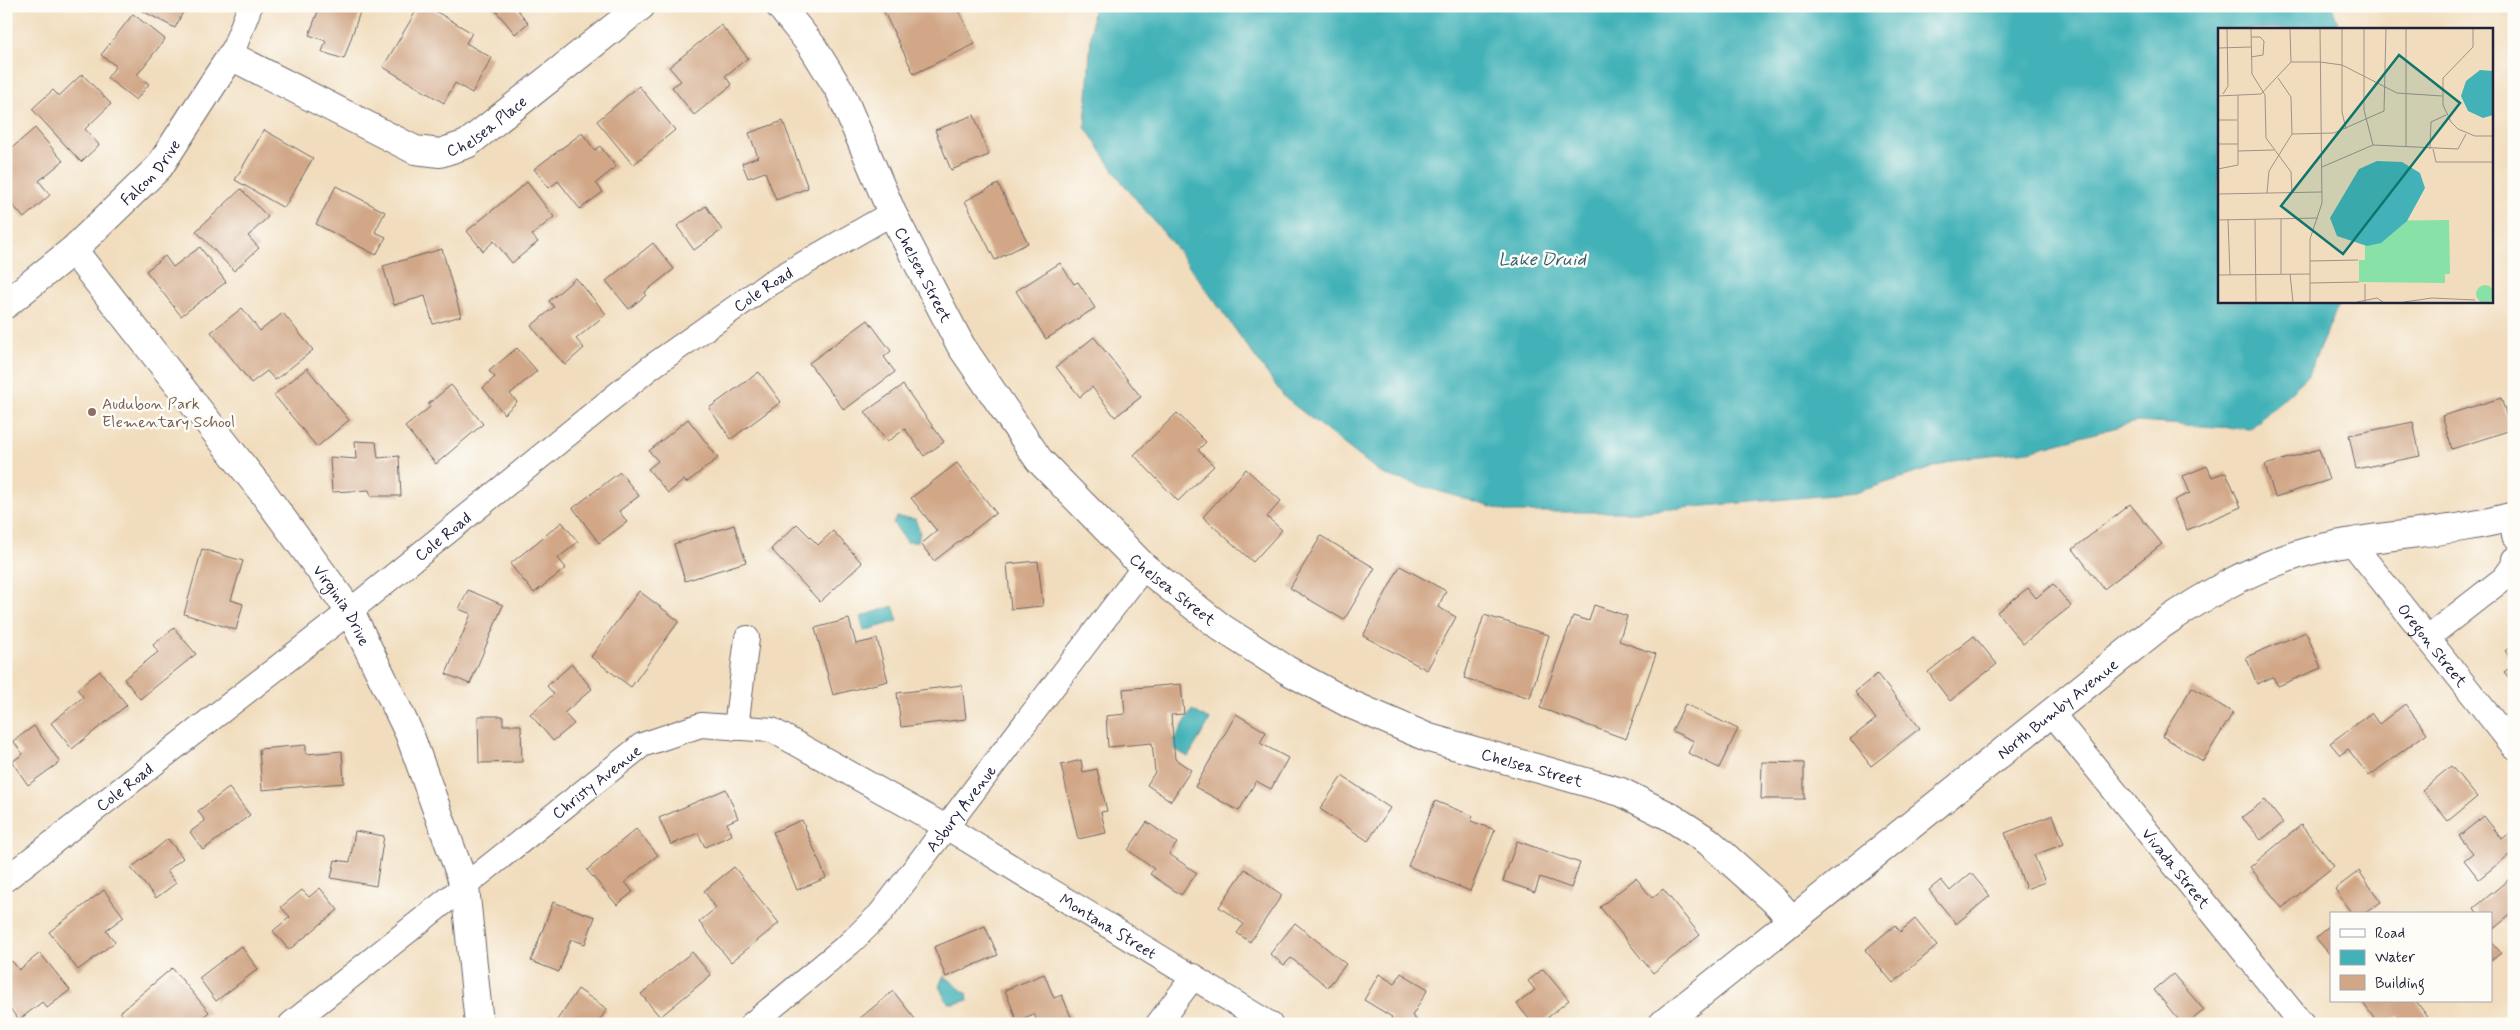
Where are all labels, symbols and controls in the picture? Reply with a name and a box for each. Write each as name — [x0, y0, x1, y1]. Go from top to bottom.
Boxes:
inset map — [2218, 28, 2492, 302]
street label: Chelsea Place — [444, 92, 532, 162]
street label: Falcon Drive — [116, 136, 186, 211]
street label: Chelsea Street — [889, 224, 956, 327]
water label: Lake Druid — [1498, 248, 1588, 272]
street label: Cole Road — [730, 263, 797, 317]
place label: Audubon Park Elementary School — [102, 394, 235, 433]
marker: Audubon Park Elementary School — [86, 406, 98, 418]
street label: Cole Road — [411, 508, 476, 567]
street label: Chelsea Street — [1124, 549, 1220, 631]
street label: Virginia Drive — [307, 561, 375, 650]
street label: Oregon Street — [2392, 600, 2472, 692]
street label: North Bumby Avenue — [1993, 654, 2123, 764]
street label: Christy Avenue — [548, 740, 646, 824]
street label: Chelsea Street — [1479, 744, 1586, 793]
street label: Cole Road — [92, 759, 158, 817]
street label: Asbury Avenue — [922, 761, 1002, 857]
street label: Vivada Street — [2136, 824, 2214, 914]
street label: Montana Street — [1055, 889, 1160, 964]
legend — [2330, 912, 2492, 1002]
text: Road — [2375, 924, 2405, 944]
text: Water — [2375, 948, 2415, 968]
text: Building — [2375, 974, 2425, 995]

